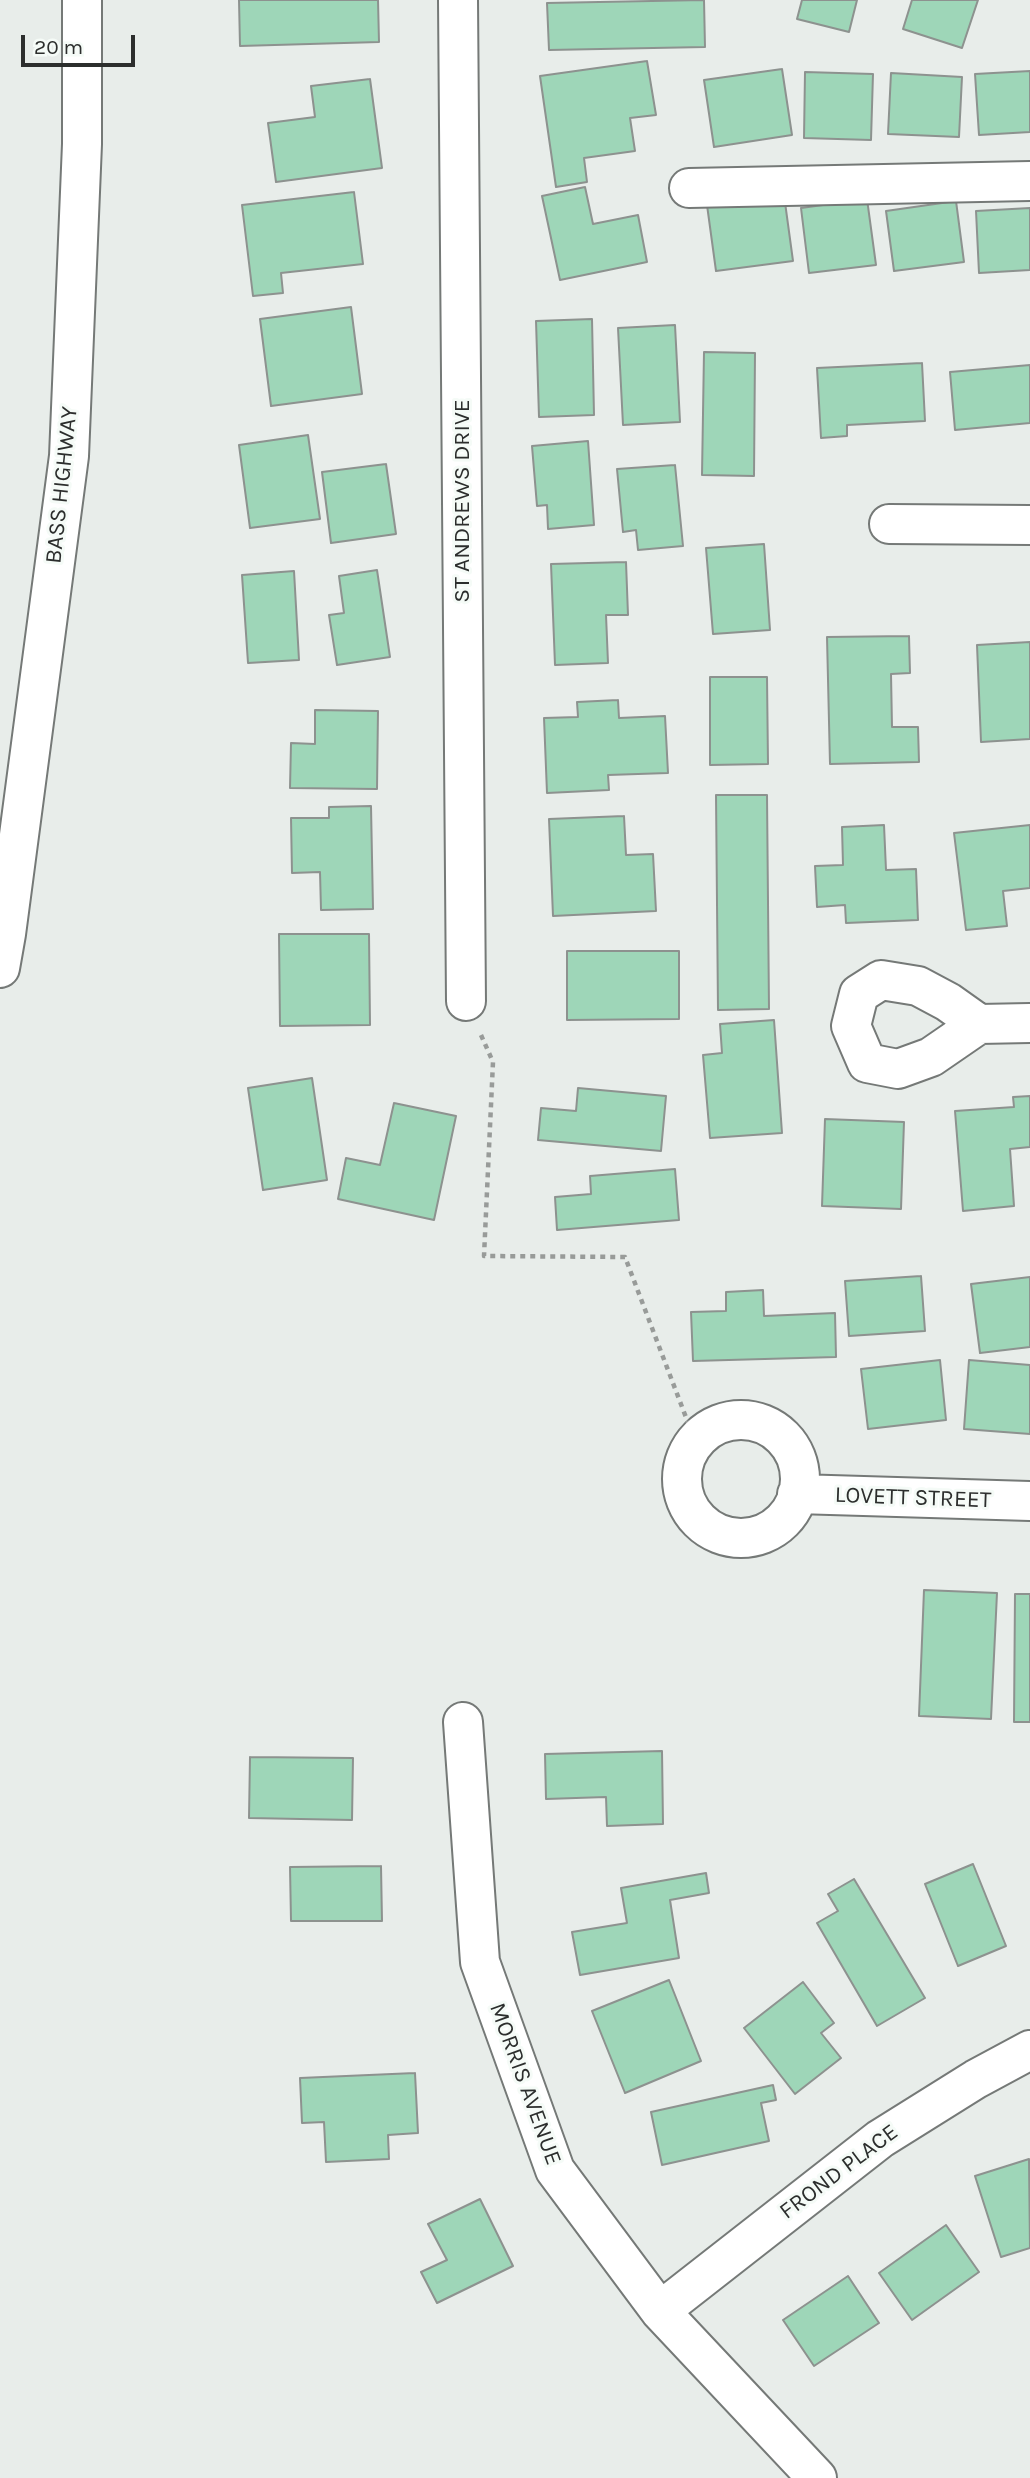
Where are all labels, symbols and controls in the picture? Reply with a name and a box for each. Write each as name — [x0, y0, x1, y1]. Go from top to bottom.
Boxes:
scale bar — [24, 21, 138, 65]
text: 20 m — [34, 35, 83, 59]
street label: ST ANDREWS DRIVE — [448, 399, 476, 603]
street label: BASS HIGHWAY — [40, 405, 84, 565]
street label: LOVETT STREET — [834, 1481, 992, 1515]
street label: MORRIS AVENUE — [483, 1999, 567, 2169]
street label: FROND PLACE — [774, 2119, 904, 2225]

